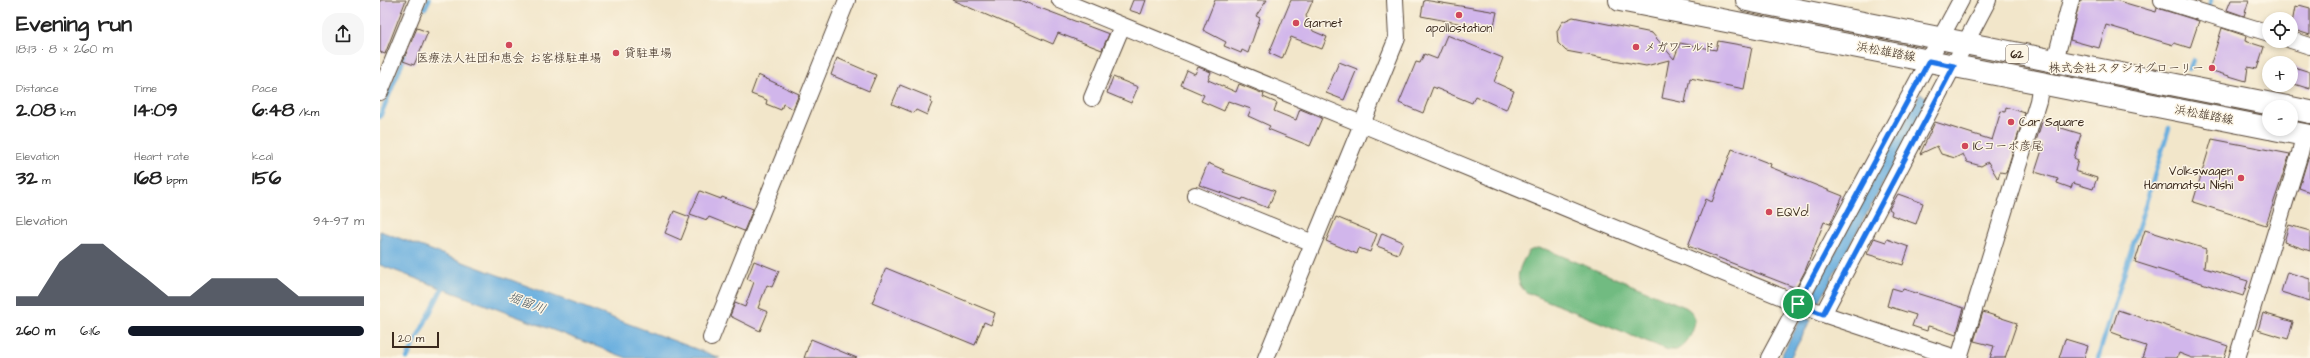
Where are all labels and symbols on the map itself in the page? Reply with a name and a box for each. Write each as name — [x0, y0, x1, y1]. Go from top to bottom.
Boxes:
marker: apollostation — [1454, 10, 1464, 20]
place label: Garnet — [1304, 15, 1343, 32]
marker: Garnet — [1291, 18, 1301, 28]
place label: apollostation — [1426, 20, 1492, 37]
street label: 浜松雄踏線 — [1855, 38, 1917, 66]
place label: メガワールド — [1644, 39, 1715, 56]
marker: 医療法人社団和恵会 お客様駐車場 — [504, 40, 514, 50]
marker: メガワールド — [1631, 42, 1641, 52]
place label: 貸駐車場 — [624, 45, 672, 62]
road number: 62 — [2006, 45, 2028, 63]
marker: 貸駐車場 — [611, 48, 621, 58]
place label: 医療法人社団和恵会 お客様駐車場 — [417, 50, 601, 67]
place label: 株式会社スタジオグローリー — [2048, 60, 2204, 77]
marker: 株式会社スタジオグローリー — [2207, 63, 2217, 73]
street label: 浜松雄踏線 — [2173, 101, 2235, 129]
place label: Car Square — [2019, 114, 2085, 131]
marker: Car Square — [2006, 117, 2016, 127]
place label: ICコーポ彦尾 — [1973, 138, 2043, 155]
marker: ICコーポ彦尾 — [1960, 141, 1970, 151]
place label: Volkswagen Hamamatsu Nishi — [2144, 163, 2233, 194]
marker: Volkswagen Hamamatsu Nishi — [2236, 173, 2246, 183]
place label: EQVo! — [1777, 204, 1809, 221]
marker: EQVo! — [1764, 207, 1774, 217]
pin — [1781, 287, 1815, 321]
water label: 堀留川 — [506, 288, 548, 318]
scale bar — [392, 330, 439, 349]

